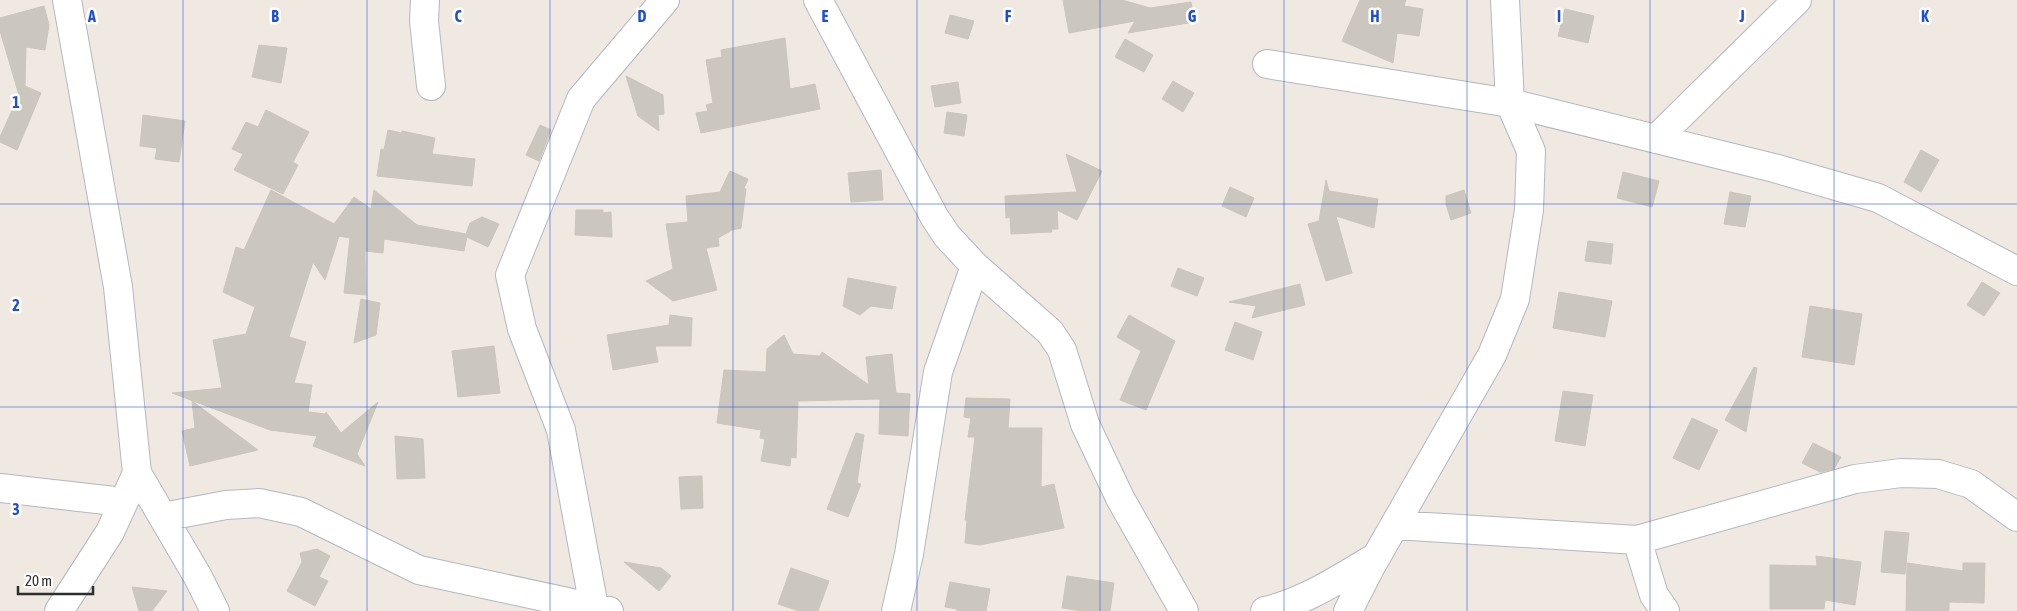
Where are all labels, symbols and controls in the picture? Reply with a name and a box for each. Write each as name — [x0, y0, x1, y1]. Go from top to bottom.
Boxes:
text: A — [87, 7, 96, 25]
text: B — [271, 7, 279, 25]
text: C — [454, 7, 462, 25]
text: D — [638, 7, 647, 25]
text: E — [822, 7, 829, 25]
text: F — [1005, 7, 1012, 25]
text: G — [1188, 7, 1197, 25]
text: H — [1370, 7, 1380, 25]
text: I — [1557, 7, 1561, 25]
text: J — [1738, 7, 1745, 25]
text: K — [1921, 7, 1929, 25]
text: 1 — [12, 93, 20, 111]
text: 2 — [12, 296, 20, 314]
text: 3 — [12, 500, 20, 518]
scale bar — [18, 564, 92, 596]
text: 20 m — [25, 572, 52, 589]

